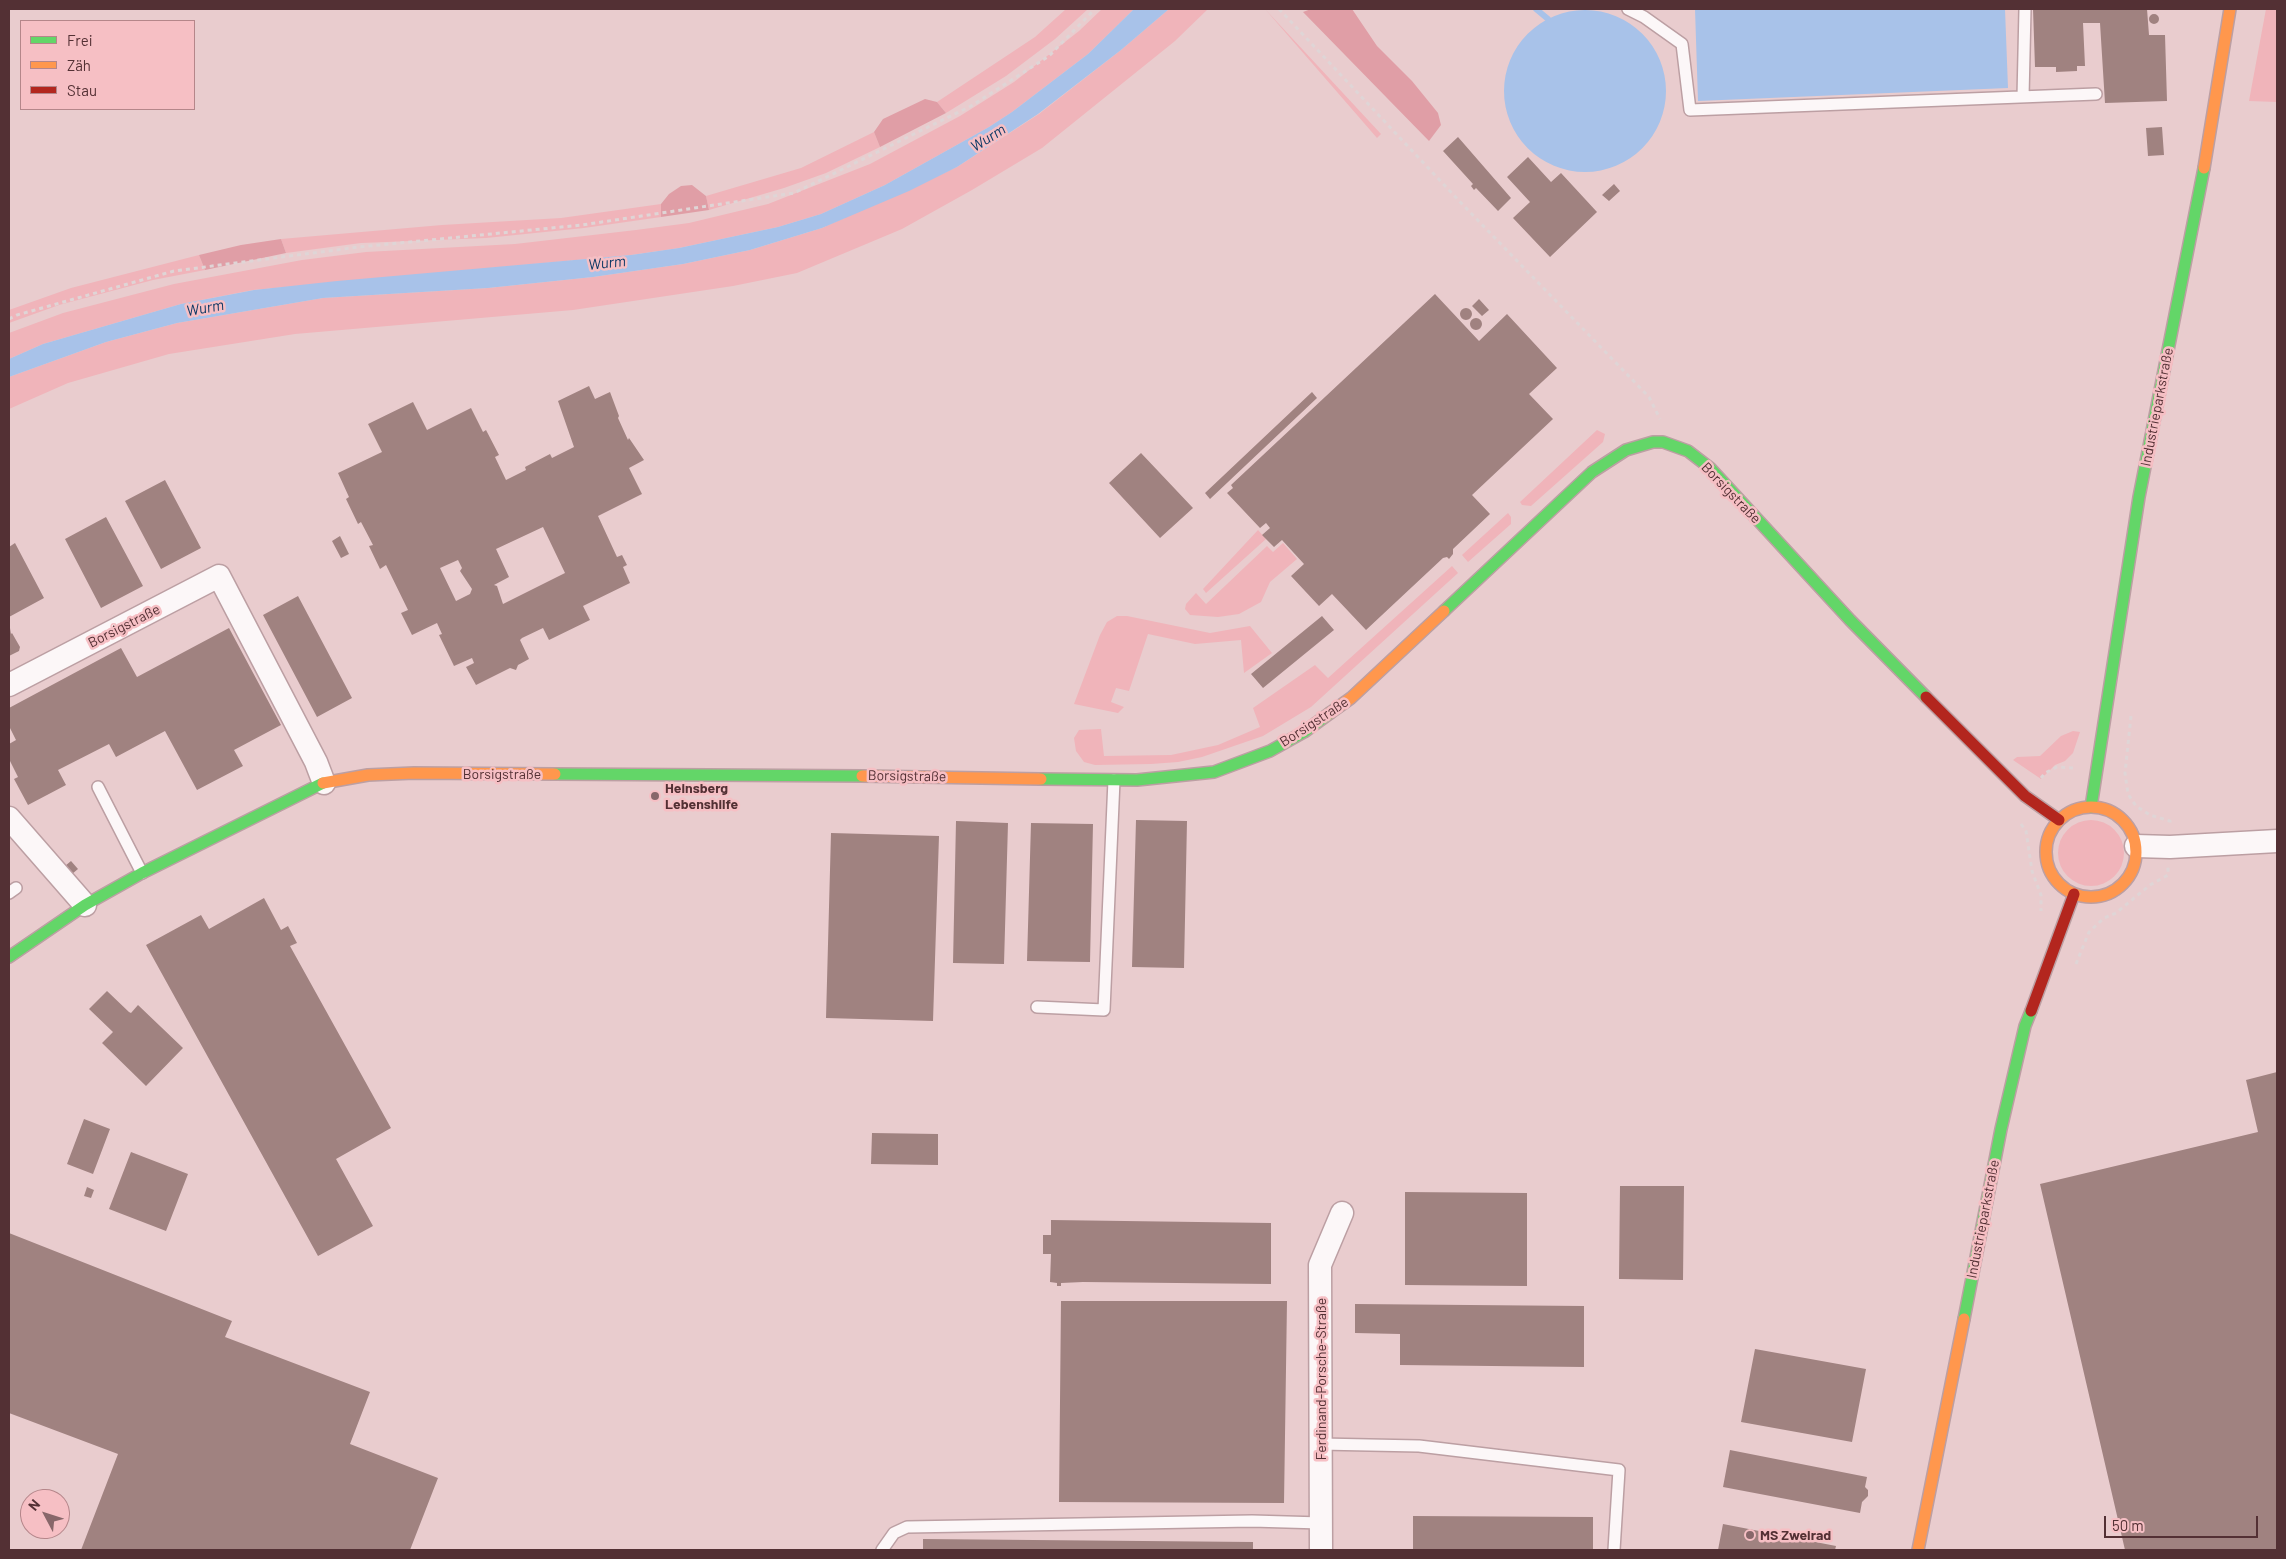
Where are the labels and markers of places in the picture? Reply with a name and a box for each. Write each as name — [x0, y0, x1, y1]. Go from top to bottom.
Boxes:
place label: Heinsberg Lebenshilfe — [665, 780, 738, 812]
marker: Heinsberg Lebenshilfe — [649, 790, 661, 802]
place label: MS Zweirad — [1760, 1527, 1831, 1543]
marker: MS Zweirad — [1744, 1529, 1756, 1541]

